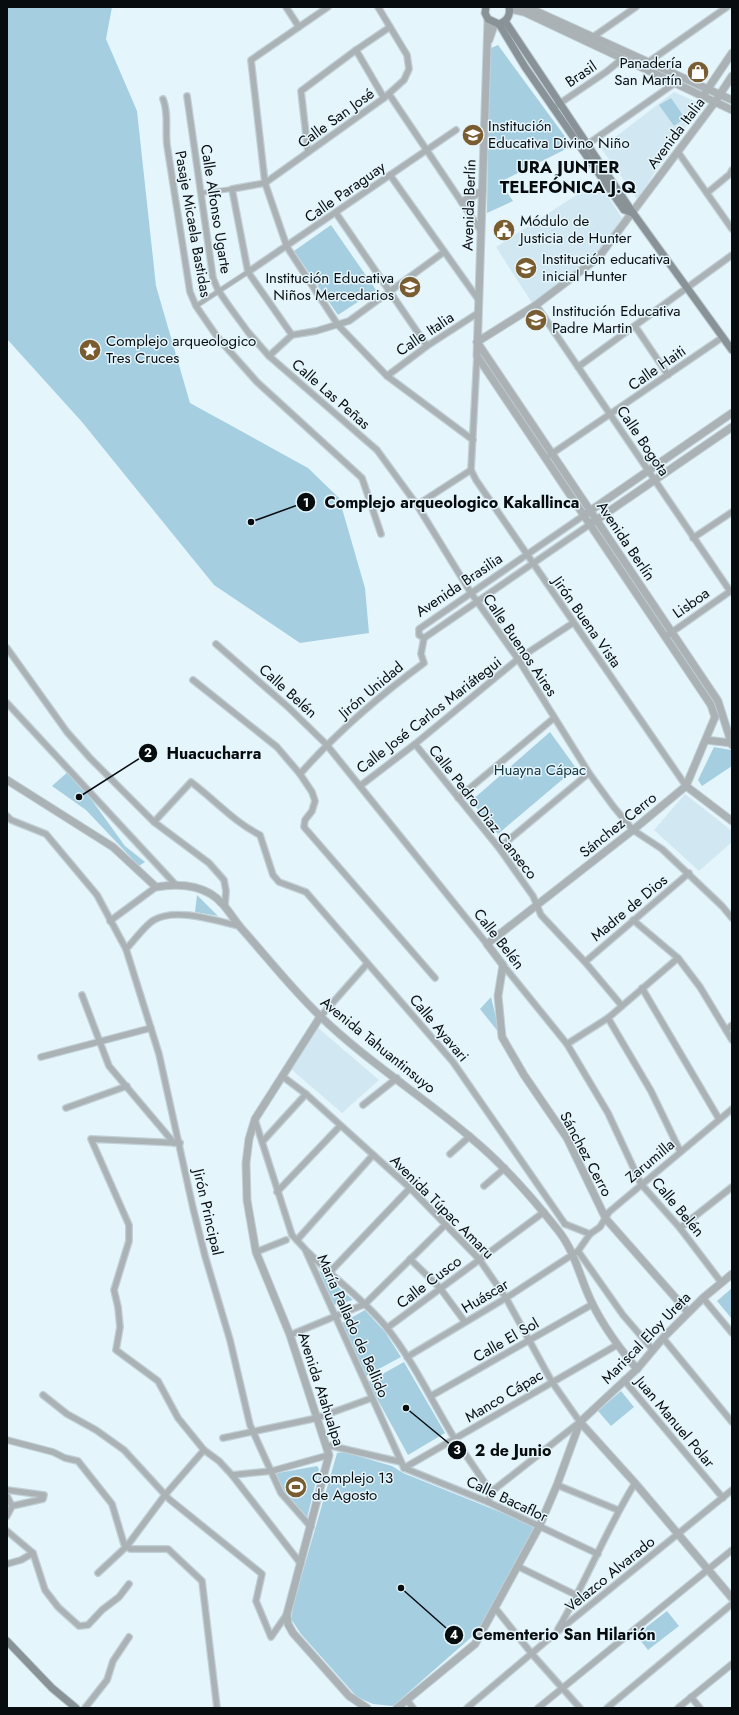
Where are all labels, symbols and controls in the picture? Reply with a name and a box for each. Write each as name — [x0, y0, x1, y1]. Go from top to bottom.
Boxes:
place label: Panadería San Martín — [614, 52, 682, 91]
street label: Brasil — [561, 55, 601, 93]
shop icon: Panadería San Martín — [685, 59, 711, 85]
street label: Calle San José — [293, 82, 379, 153]
street label: Avenida Italia — [642, 93, 710, 173]
place label: Institución Educativa Divino Niño — [488, 115, 630, 154]
school or university icon: Institución Educativa Divino Niño — [460, 122, 486, 148]
street label: Calle Alfonso Ugarte — [195, 143, 237, 276]
street label: Pasaje Micaela Bastidas — [169, 149, 217, 299]
district label: URA JUNTER TELEFÓNICA J.Q — [500, 155, 636, 199]
street label: Calle Paraguay — [300, 156, 390, 228]
street label: Avenida Berlín — [456, 159, 482, 251]
place label: Módulo de Justicia de Hunter — [518, 210, 632, 249]
public building icon: Módulo de Justicia de Hunter — [491, 217, 517, 243]
place label: Institución educativa inicial Hunter — [542, 248, 670, 287]
school or university icon: Institución educativa inicial Hunter — [513, 255, 539, 281]
place label: Institución Educativa Niños Mercedarios — [265, 267, 394, 306]
school or university icon: Institución Educativa Niños Mercedarios — [397, 274, 423, 300]
place label: Institución Educativa Padre Martin — [552, 300, 681, 339]
street label: Calle Italia — [392, 307, 458, 361]
school or university icon: Institución Educativa Padre Martin — [523, 307, 549, 333]
place label: Complejo arqueologico Tres Cruces — [106, 330, 256, 369]
place icon: Complejo arqueologico Tres Cruces — [77, 337, 103, 363]
street label: Calle Haiti — [624, 340, 690, 396]
street label: Calle Las Peñas — [287, 354, 375, 434]
street label: Calle Bogota — [611, 401, 675, 481]
callout: Complejo arqueologico Kakallinca — [296, 488, 587, 516]
text: Complejo arqueologico Kakallinca — [325, 491, 579, 514]
text: 1 — [303, 494, 309, 512]
street label: Avenida Berlín — [591, 497, 661, 585]
street label: Avenida Brasilia — [411, 548, 507, 622]
street label: Jirón Buena Vista — [546, 570, 627, 672]
street label: Lisboa — [668, 582, 714, 624]
street label: Calle Buenos Aires — [477, 589, 563, 701]
street label: Calle José Carlos Mariátegui — [352, 651, 506, 779]
street label: Jirón Unidad — [332, 656, 408, 725]
street label: Calle Belén — [254, 659, 322, 723]
callout: Huacucharra — [138, 739, 269, 767]
street label: Calle Pedro Diaz Canseco — [423, 740, 543, 884]
text: Huacucharra — [167, 742, 261, 765]
text: 2 — [144, 744, 152, 762]
park label: Huayna Cápac — [494, 759, 586, 781]
street label: Sánchez Cerro — [575, 787, 661, 863]
street label: Madre de Dios — [586, 869, 672, 947]
street label: Calle Belén — [468, 904, 530, 974]
street label: Calle Ayavari — [404, 989, 474, 1067]
street label: Avenida Tahuantinsuyo — [316, 992, 440, 1098]
street label: Sánchez Cerro — [554, 1108, 618, 1200]
street label: Zarumilla — [621, 1134, 679, 1188]
street label: Avenida Túpac Amaru — [385, 1150, 499, 1264]
street label: Jirón Principal — [187, 1165, 229, 1257]
street label: Calle Belén — [647, 1172, 709, 1242]
street label: Calle Cusco — [392, 1250, 466, 1314]
street label: María Pallado de Bellido — [311, 1251, 395, 1401]
street label: Huáscar — [457, 1273, 513, 1319]
street label: Mariscal Eloy Ureta — [596, 1287, 696, 1389]
street label: Calle El Sol — [469, 1312, 543, 1368]
street label: Avenida Atahualpa — [292, 1329, 350, 1449]
street label: Manco Cápac — [461, 1364, 547, 1428]
street label: Juan Manuel Polar — [629, 1370, 720, 1473]
callout: 2 de Junio — [447, 1436, 559, 1464]
text: 2 de Junio — [475, 1439, 551, 1462]
text: 3 — [453, 1441, 461, 1459]
place label: Complejo 13 de Agosto — [312, 1467, 393, 1506]
street label: Calle Bacaflor — [463, 1471, 552, 1528]
sports icon: Complejo 13 de Agosto — [283, 1474, 309, 1500]
street label: Velazco Alvarado — [560, 1531, 660, 1617]
callout: Cementerio San Hilarión — [444, 1621, 663, 1649]
text: Cementerio San Hilarión — [472, 1623, 656, 1646]
text: 4 — [450, 1626, 458, 1644]

